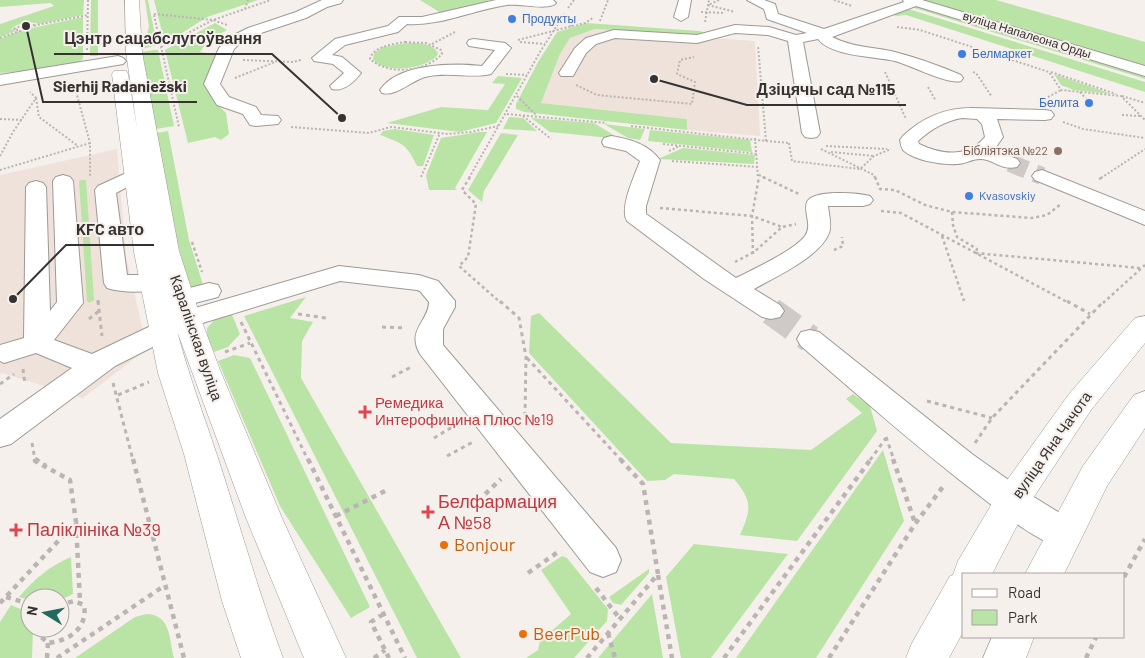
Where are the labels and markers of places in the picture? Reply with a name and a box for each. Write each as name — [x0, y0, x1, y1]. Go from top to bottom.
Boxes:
place label: Продукты — [522, 11, 576, 26]
marker: Продукты — [506, 13, 518, 25]
callout: Цэнтр сацабслугоўвання — [54, 23, 272, 54]
place label: Белмаркет — [972, 46, 1032, 61]
marker: Белмаркет — [956, 48, 968, 60]
callout: Sierhij Radaniežski — [43, 71, 197, 102]
callout: Дзіцячы сад №115 — [747, 74, 906, 105]
place label: Белита — [1039, 95, 1079, 109]
marker: Белита — [1083, 97, 1095, 109]
place label: Бібліятэка №22 — [963, 143, 1048, 157]
marker: Бібліятэка №22 — [1052, 145, 1064, 157]
place label: Kvasovskiy — [979, 188, 1036, 202]
marker: Kvasovskiy — [963, 190, 975, 202]
callout: KFC авто — [66, 214, 154, 245]
place label: Ремедика Интерофицина Плюс №19 — [375, 393, 554, 428]
marker: Ремедика Интерофицина Плюс №19 — [359, 406, 371, 418]
place label: Белфармация А №58 — [438, 490, 557, 533]
marker: Белфармация А №58 — [422, 506, 434, 518]
place label: Паліклініка №39 — [27, 518, 161, 540]
marker: Паліклініка №39 — [9, 523, 23, 537]
place label: Bonjour — [454, 533, 516, 555]
marker: Bonjour — [438, 539, 450, 551]
place label: BeerPub — [533, 622, 600, 644]
marker: BeerPub — [517, 628, 529, 640]

